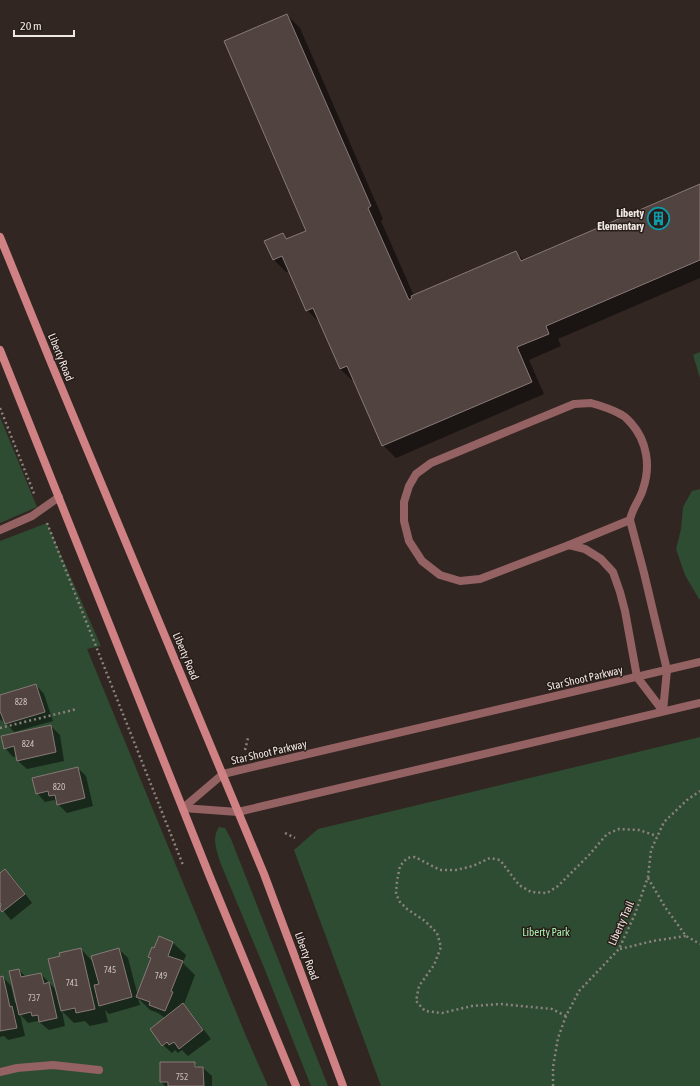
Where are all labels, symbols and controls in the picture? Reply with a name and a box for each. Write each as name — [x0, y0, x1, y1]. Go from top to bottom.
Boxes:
scale bar — [14, 12, 74, 38]
text: 20 m — [20, 19, 42, 33]
building icon: Liberty Elementary — [646, 206, 672, 232]
place label: Liberty Elementary — [597, 207, 644, 232]
street label: Liberty Road — [46, 331, 76, 383]
street label: Liberty Road — [171, 630, 201, 682]
street label: Star Shoot Parkway — [546, 663, 624, 693]
house number: 828 — [15, 697, 27, 707]
street label: Star Shoot Parkway — [230, 737, 308, 767]
house number: 824 — [22, 739, 34, 749]
house number: 820 — [53, 782, 65, 792]
street label: Liberty Trail — [606, 899, 636, 947]
park label: Liberty Park — [522, 926, 570, 938]
street label: Liberty Road — [293, 930, 321, 982]
house number: 745 — [104, 965, 116, 975]
house number: 749 — [155, 971, 167, 981]
house number: 741 — [66, 978, 78, 988]
house number: 737 — [28, 993, 40, 1003]
house number: 752 — [176, 1072, 188, 1082]

